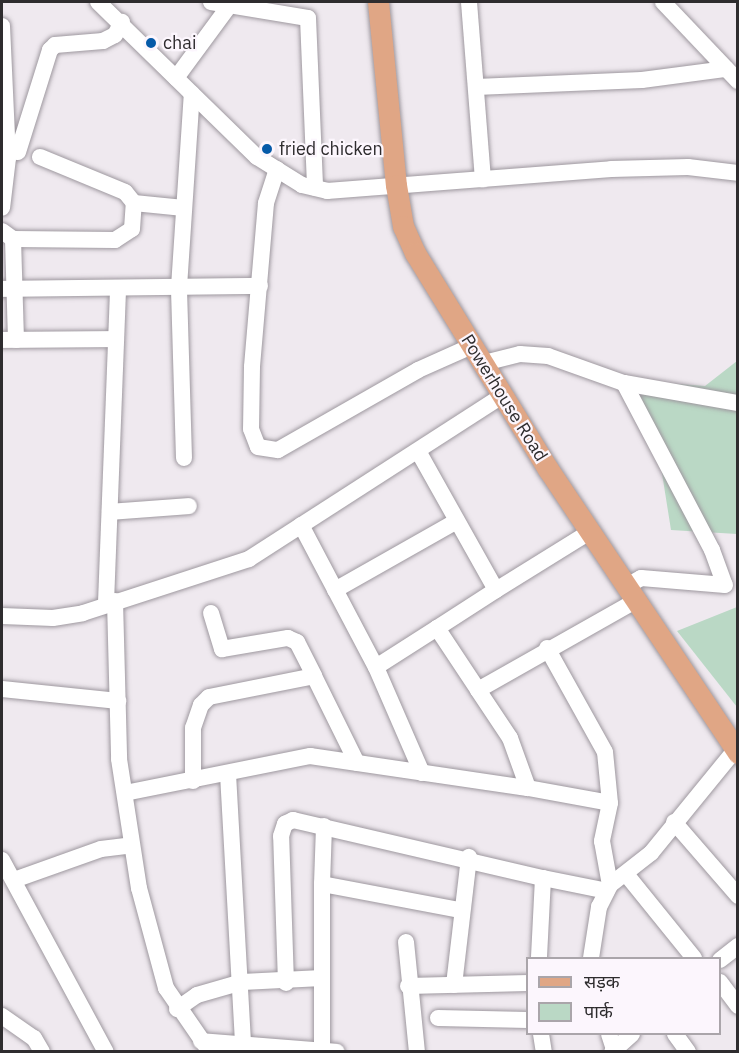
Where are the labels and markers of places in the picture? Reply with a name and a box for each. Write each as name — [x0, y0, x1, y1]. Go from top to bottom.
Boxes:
place label: chai — [163, 32, 196, 54]
marker: chai — [144, 36, 158, 50]
place label: fried chicken — [279, 138, 383, 160]
marker: fried chicken — [260, 142, 274, 156]

